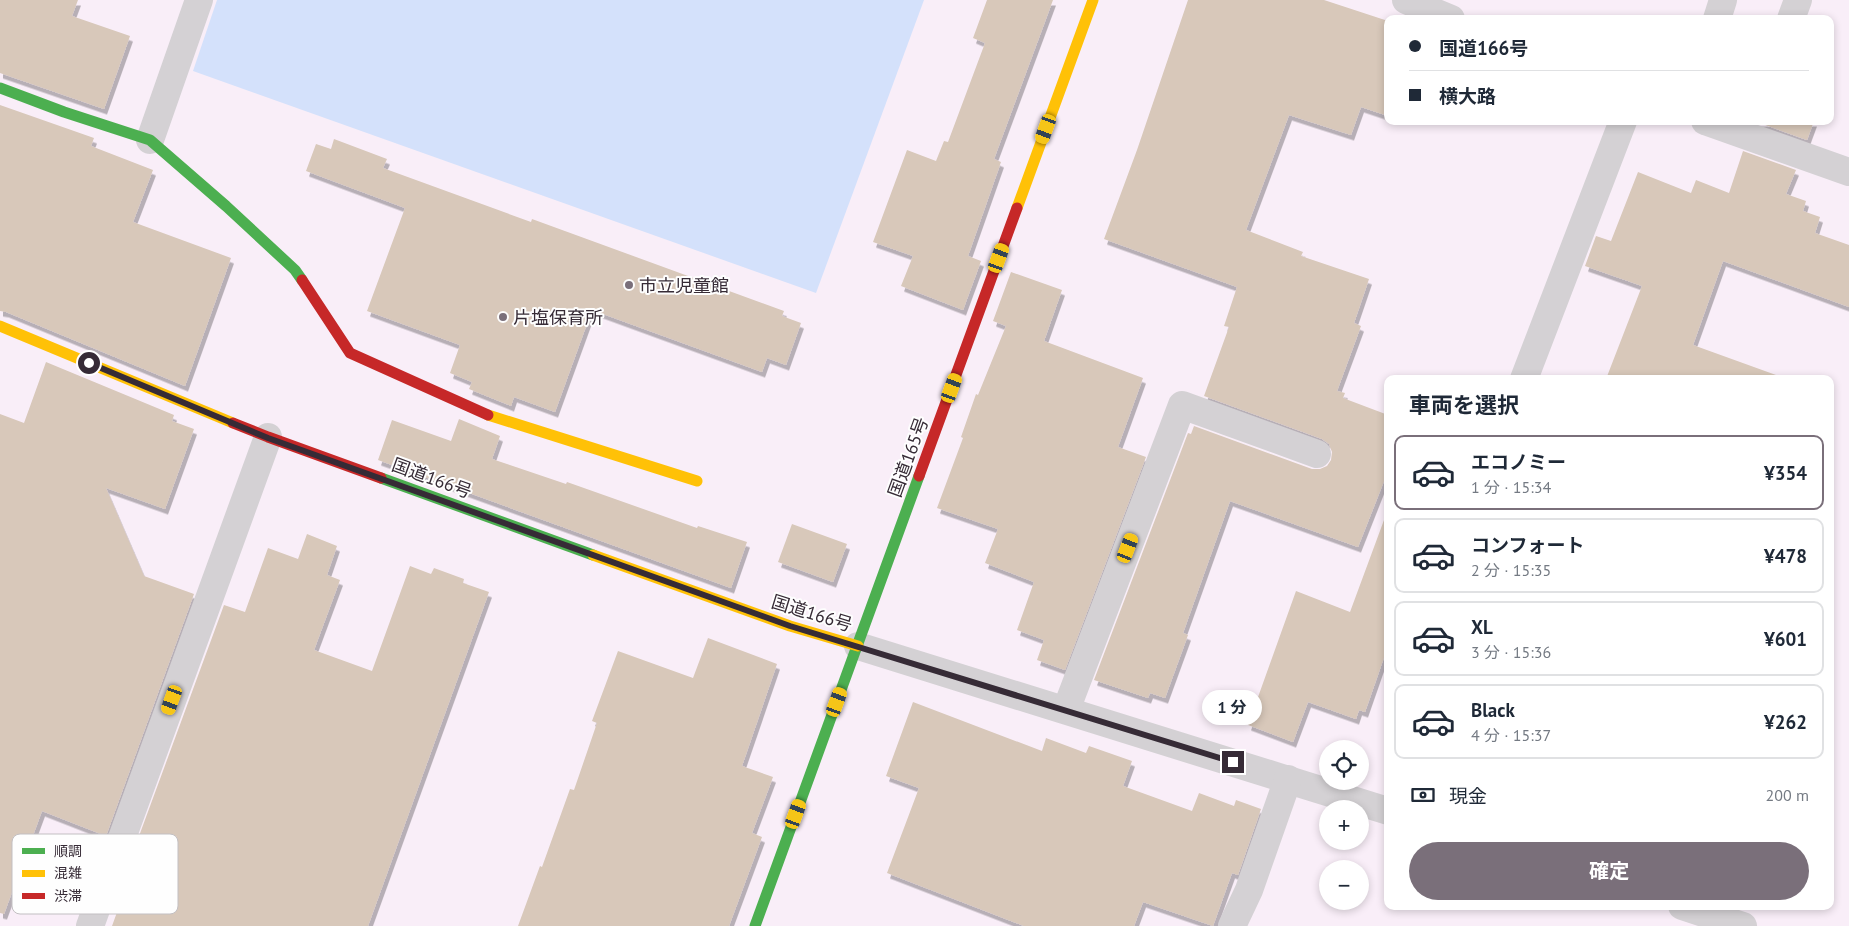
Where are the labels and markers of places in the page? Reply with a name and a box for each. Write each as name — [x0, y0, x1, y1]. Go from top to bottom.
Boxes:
place label: 市立児童館 — [639, 274, 729, 297]
marker: 市立児童館 — [623, 279, 635, 291]
place label: 片塩保育所 — [513, 306, 603, 329]
marker: 片塩保育所 — [497, 311, 509, 323]

